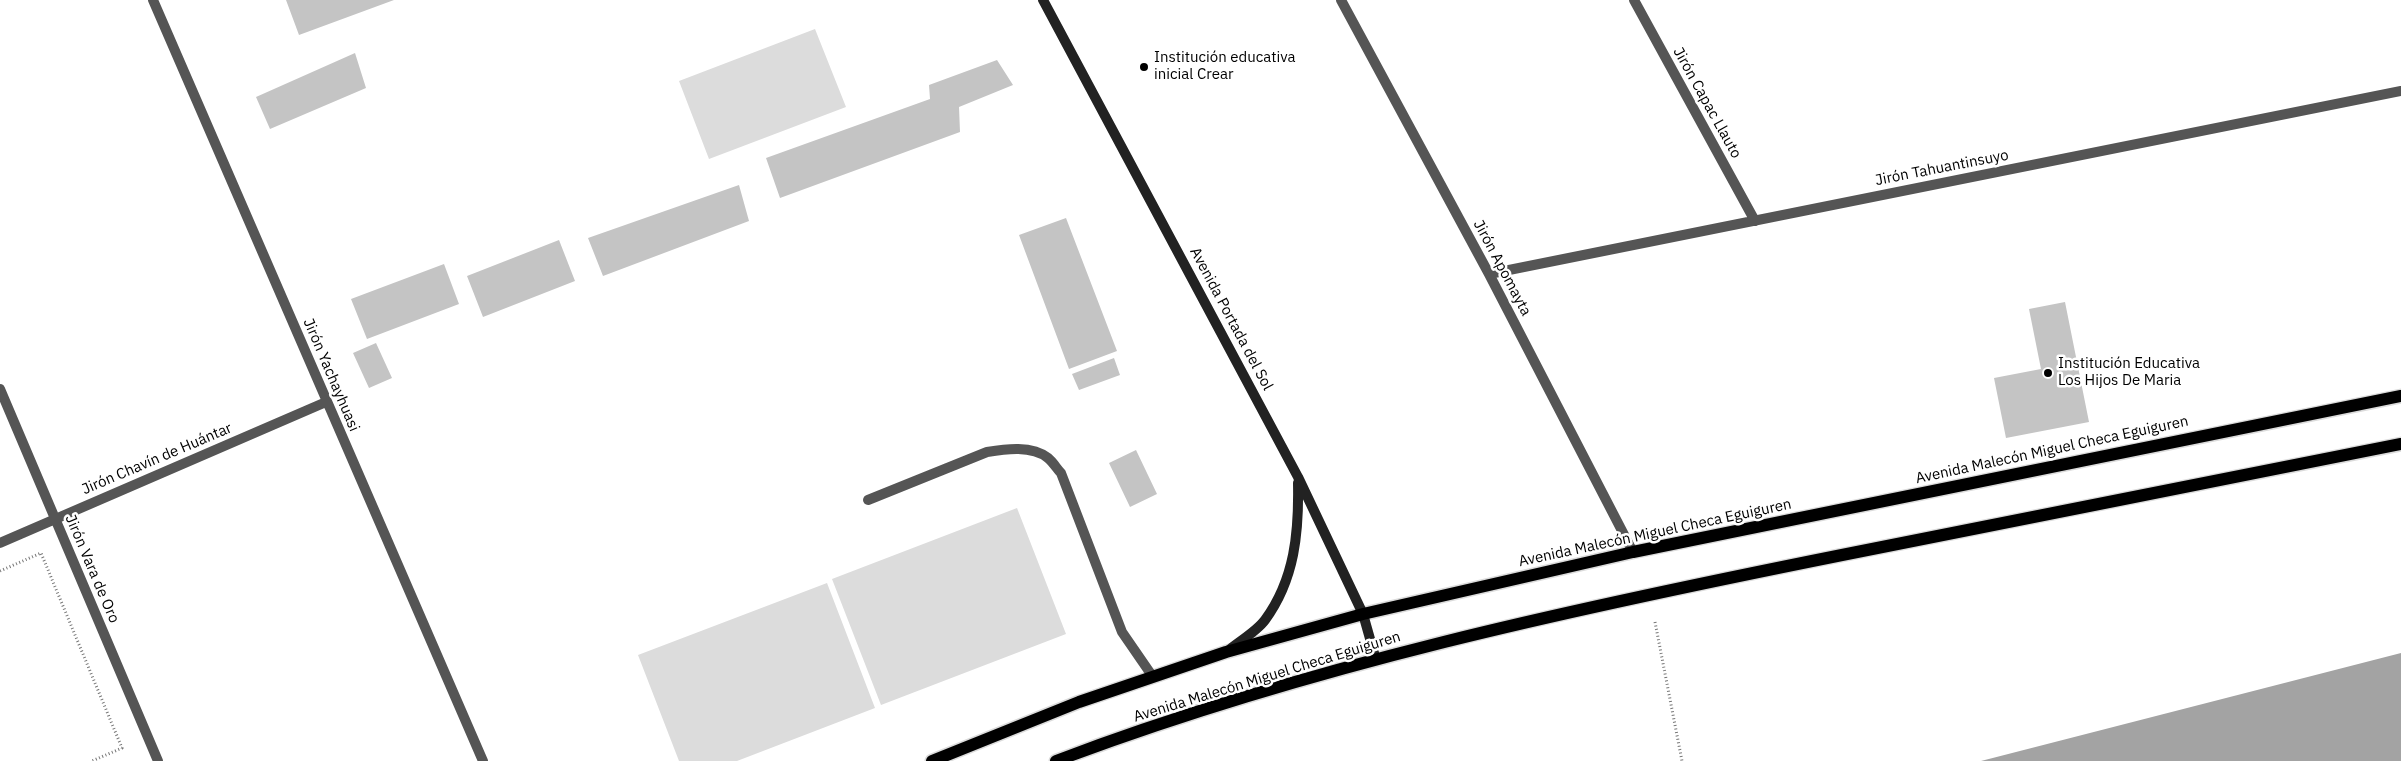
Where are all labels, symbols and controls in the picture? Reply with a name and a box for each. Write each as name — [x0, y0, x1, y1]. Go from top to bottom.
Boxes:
street label: Jirón Capac Llauto — [1669, 44, 1745, 162]
place label: Institución educativa inicial Crear — [1154, 49, 1296, 84]
marker: Institución educativa inicial Crear — [1138, 61, 1150, 73]
street label: Jirón Tahuantinsuyo — [1874, 146, 2010, 190]
street label: Jirón Apomayta — [1469, 217, 1535, 319]
street label: Avenida Portada del Sol — [1186, 244, 1276, 394]
street label: Jirón Yachayhuasi — [299, 316, 363, 434]
place label: Institución Educativa Los Hijos De Maria — [2058, 355, 2200, 390]
marker: Institución Educativa Los Hijos De Maria — [2042, 367, 2054, 379]
street label: Avenida Malecón Miguel Checa Eguiguren — [1914, 412, 2190, 488]
street label: Jirón Chavín de Huántar — [79, 419, 235, 499]
street label: Avenida Malecón Miguel Checa Eguiguren — [1517, 495, 1793, 571]
street label: Jirón Vara de Oro — [61, 512, 123, 626]
street label: Avenida Malecón Miguel Checa Eguiguren — [1131, 628, 1403, 726]

